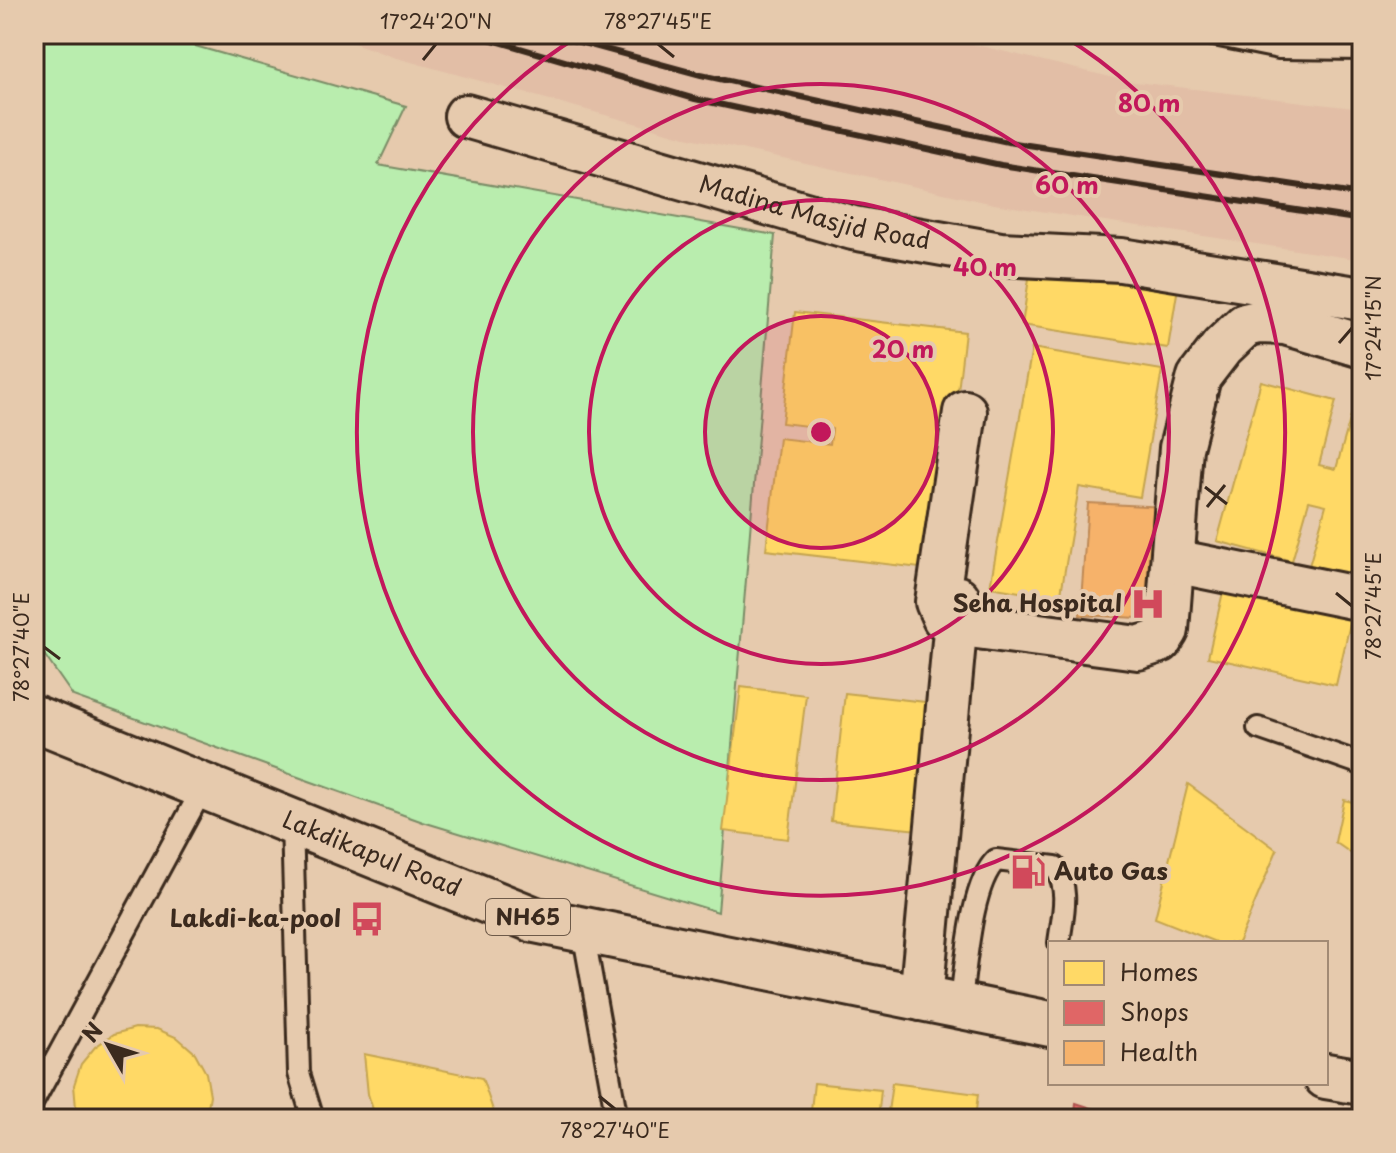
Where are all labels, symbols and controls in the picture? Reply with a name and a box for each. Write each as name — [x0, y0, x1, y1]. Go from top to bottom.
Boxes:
text: 17°24'20"N — [380, 6, 492, 36]
text: 78°27'45"E — [604, 6, 712, 36]
text: 80 m — [1118, 84, 1180, 120]
street label: Madina Masjid Road — [695, 164, 933, 257]
text: 60 m — [1035, 166, 1099, 202]
text: 40 m — [953, 248, 1017, 284]
text: 17°24'15"N — [1358, 275, 1388, 381]
text: 20 m — [872, 330, 934, 366]
centre of rings — [807, 418, 835, 446]
text: 78°27'45"E — [1358, 552, 1388, 660]
place label: Seha Hospital — [953, 584, 1122, 620]
hospital icon: Seha Hospital — [1129, 585, 1167, 623]
text: 78°27'40"E — [6, 592, 36, 702]
street label: Lakdikapul Road — [278, 800, 467, 904]
place label: Auto Gas — [1054, 852, 1168, 888]
fuel station icon: Auto Gas — [1009, 853, 1047, 891]
place label: Lakdi-ka-pool — [170, 899, 341, 935]
road number: NH65 — [486, 899, 570, 935]
bus stop icon: Lakdi-ka-pool — [348, 900, 386, 938]
legend — [1048, 941, 1328, 1085]
text: Homes — [1120, 953, 1198, 989]
text: Shops — [1120, 993, 1189, 1029]
north arrow — [68, 1005, 148, 1085]
text: N — [73, 1014, 110, 1049]
text: Health — [1120, 1033, 1198, 1069]
text: 78°27'40"E — [560, 1115, 670, 1145]

